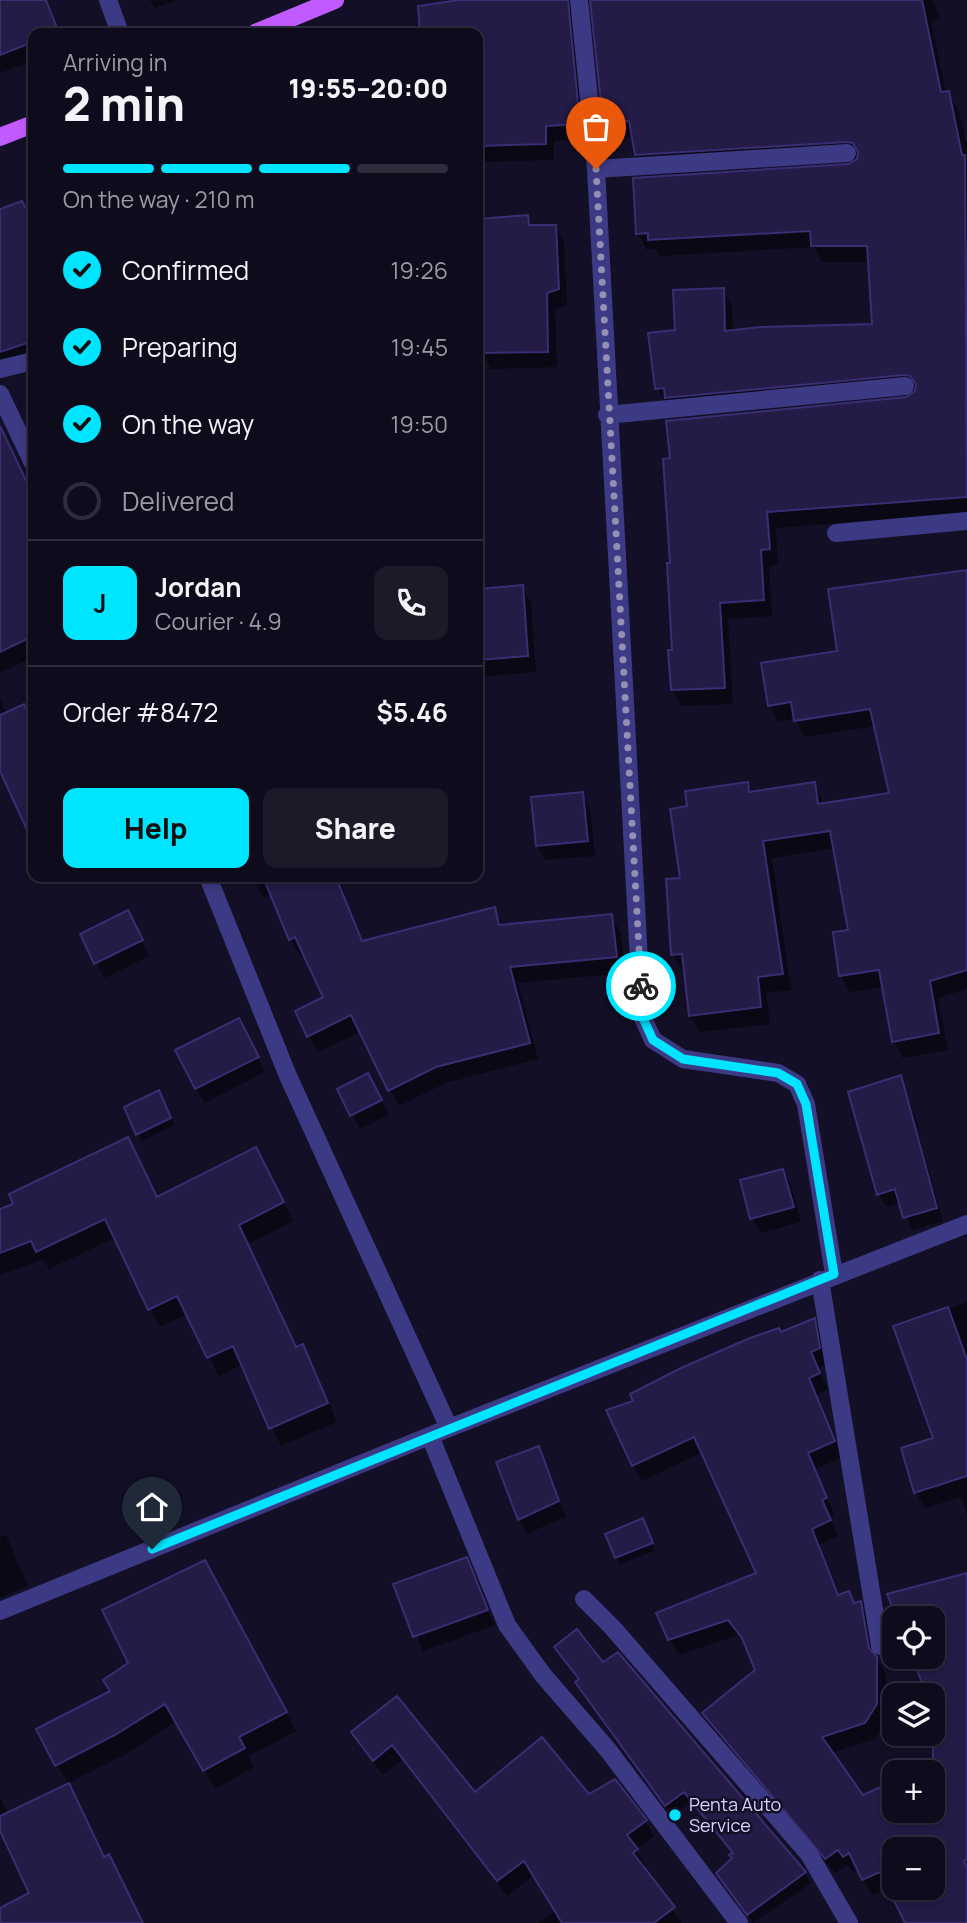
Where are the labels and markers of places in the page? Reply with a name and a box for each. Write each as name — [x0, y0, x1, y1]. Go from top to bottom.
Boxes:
pin — [566, 97, 626, 169]
pin — [122, 1477, 182, 1549]
place label: Penta Auto Service — [689, 1792, 781, 1837]
marker: Penta Auto Service — [667, 1807, 683, 1823]

